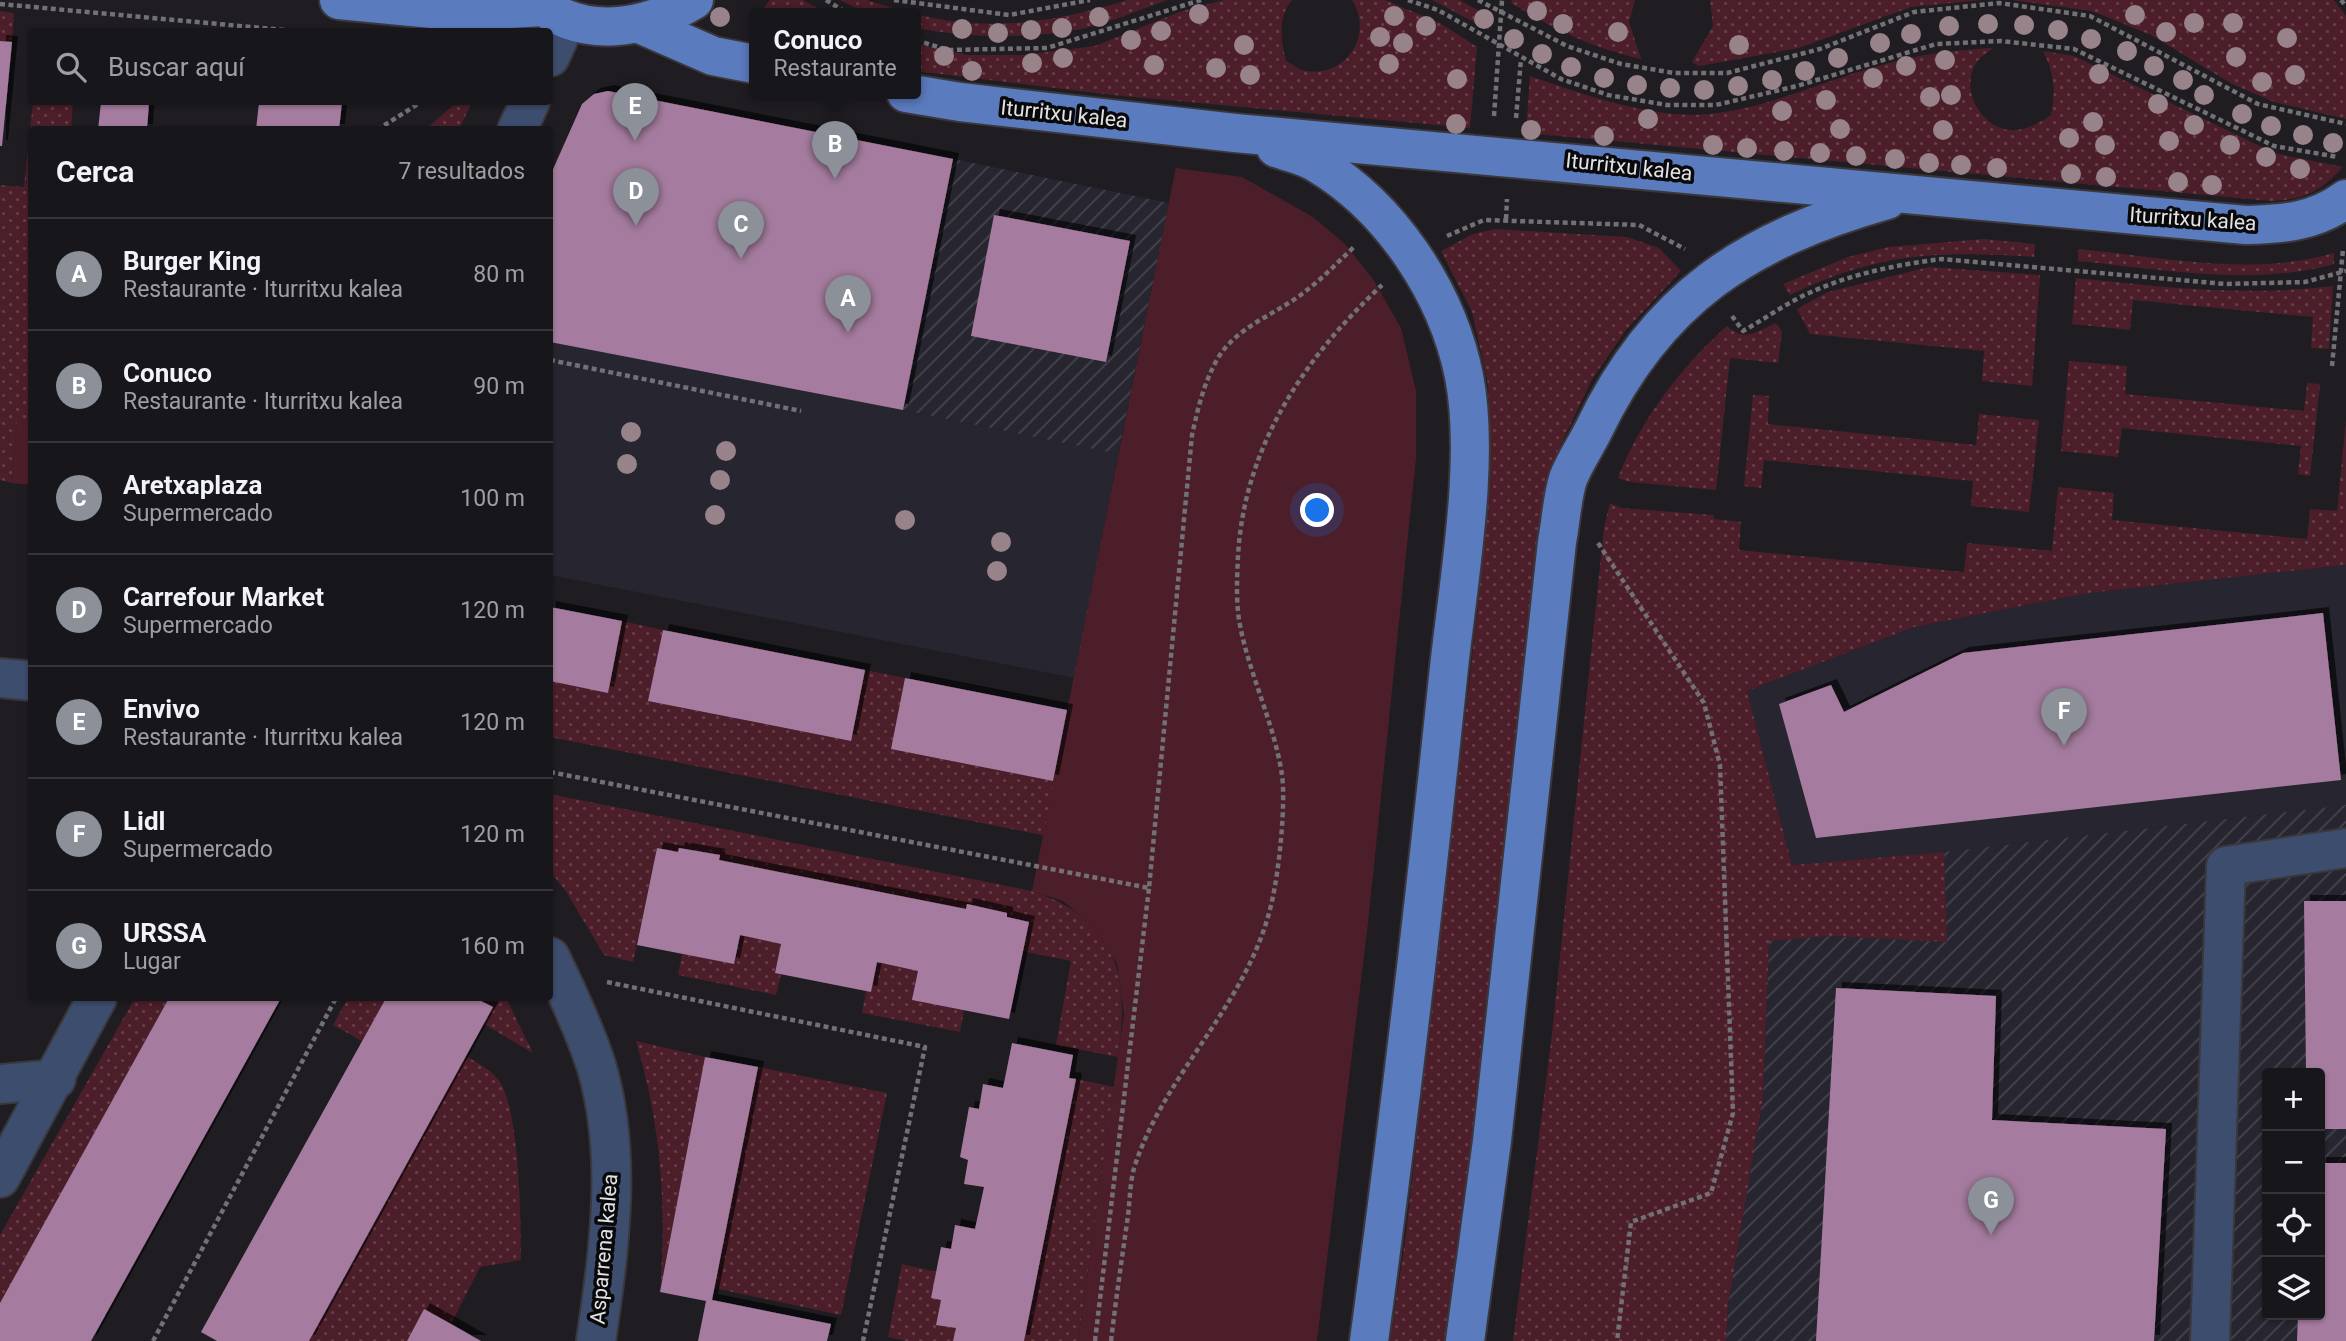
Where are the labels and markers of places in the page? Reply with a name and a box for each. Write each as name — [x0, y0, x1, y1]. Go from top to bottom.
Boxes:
pin: E — [612, 83, 658, 141]
pin: B — [812, 121, 858, 179]
pin: D — [613, 168, 659, 226]
pin: C — [718, 201, 764, 259]
pin: A — [825, 275, 871, 333]
pin: F — [2041, 688, 2087, 746]
pin: G — [1968, 1177, 2014, 1235]

